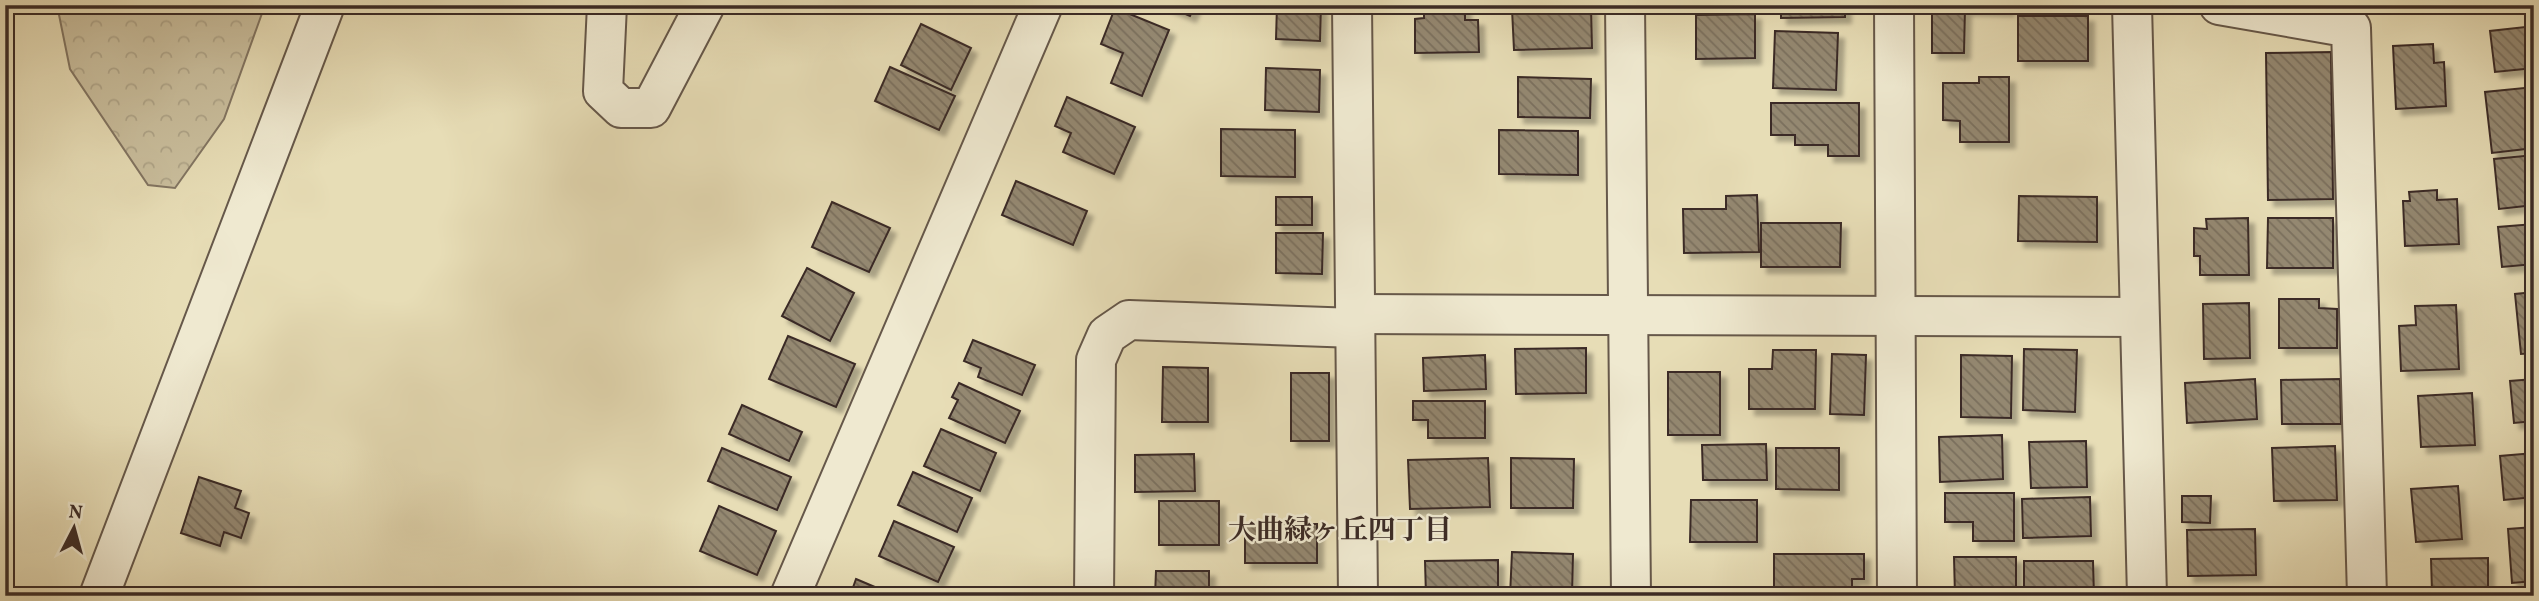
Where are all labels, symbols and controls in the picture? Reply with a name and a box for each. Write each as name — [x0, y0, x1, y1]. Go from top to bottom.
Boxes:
north arrow — [38, 492, 108, 562]
text: N — [67, 499, 84, 527]
district label: 大曲緑ヶ丘四丁目 — [1228, 512, 1452, 551]

